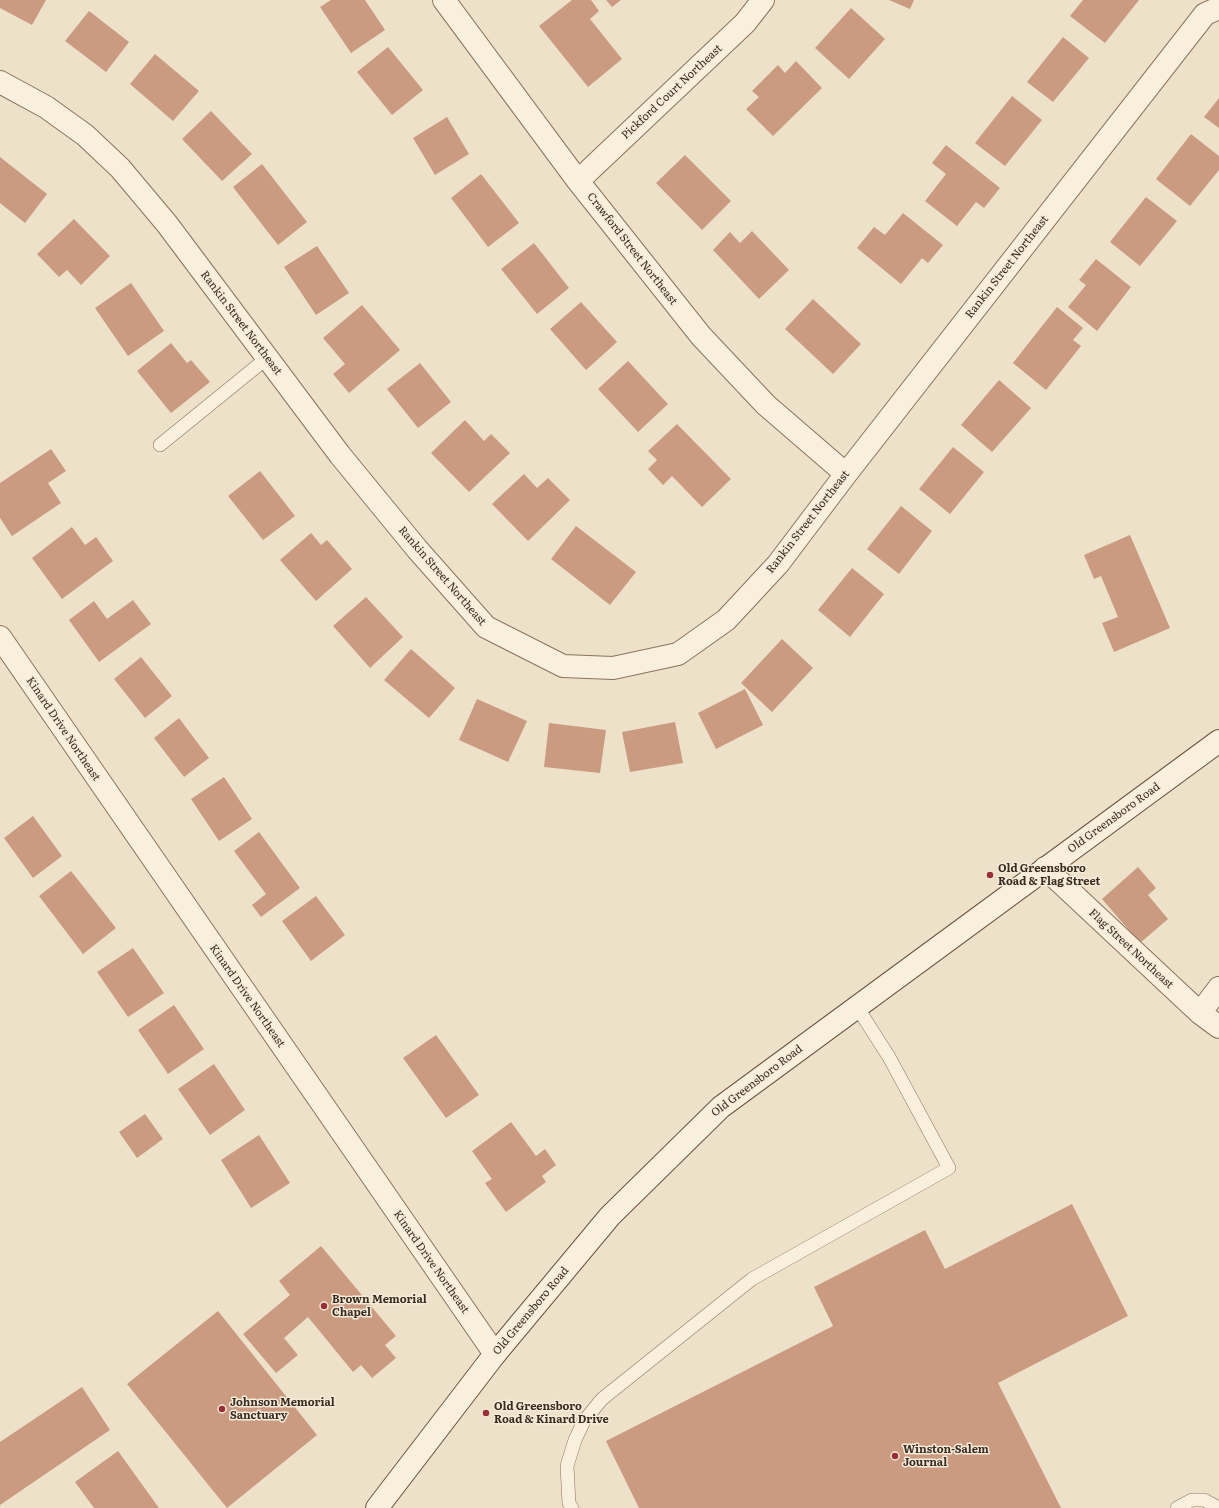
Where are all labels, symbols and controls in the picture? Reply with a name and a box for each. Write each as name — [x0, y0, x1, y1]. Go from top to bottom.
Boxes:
street label: Pickford Court Northeast — [619, 42, 725, 142]
street label: Crawford Street Northeast — [584, 190, 680, 308]
street label: Rankin Street Northeast — [963, 213, 1051, 321]
street label: Rankin Street Northeast — [197, 268, 285, 378]
street label: Rankin Street Northeast — [764, 468, 852, 576]
street label: Rankin Street Northeast — [395, 524, 489, 628]
street label: Kinard Drive Northeast — [23, 674, 103, 784]
street label: Old Greensboro Road — [1065, 780, 1163, 856]
place label: Old Greensboro Road & Flag Street — [998, 862, 1100, 888]
marker: Old Greensboro Road & Flag Street — [985, 870, 995, 880]
street label: Flag Street Northeast — [1086, 906, 1176, 992]
street label: Kinard Drive Northeast — [206, 942, 288, 1050]
street label: Old Greensboro Road — [709, 1042, 805, 1120]
street label: Kinard Drive Northeast — [390, 1208, 472, 1316]
street label: Old Greensboro Road — [490, 1264, 572, 1358]
place label: Brown Memorial Chapel — [332, 1293, 427, 1319]
marker: Brown Memorial Chapel — [319, 1301, 329, 1311]
place label: Johnson Memorial Sanctuary — [230, 1396, 335, 1422]
place label: Old Greensboro Road & Kinard Drive — [494, 1400, 609, 1426]
marker: Johnson Memorial Sanctuary — [217, 1404, 227, 1414]
marker: Old Greensboro Road & Kinard Drive — [481, 1408, 491, 1418]
place label: Winston-Salem Journal — [903, 1443, 989, 1469]
marker: Winston-Salem Journal — [890, 1451, 900, 1461]

